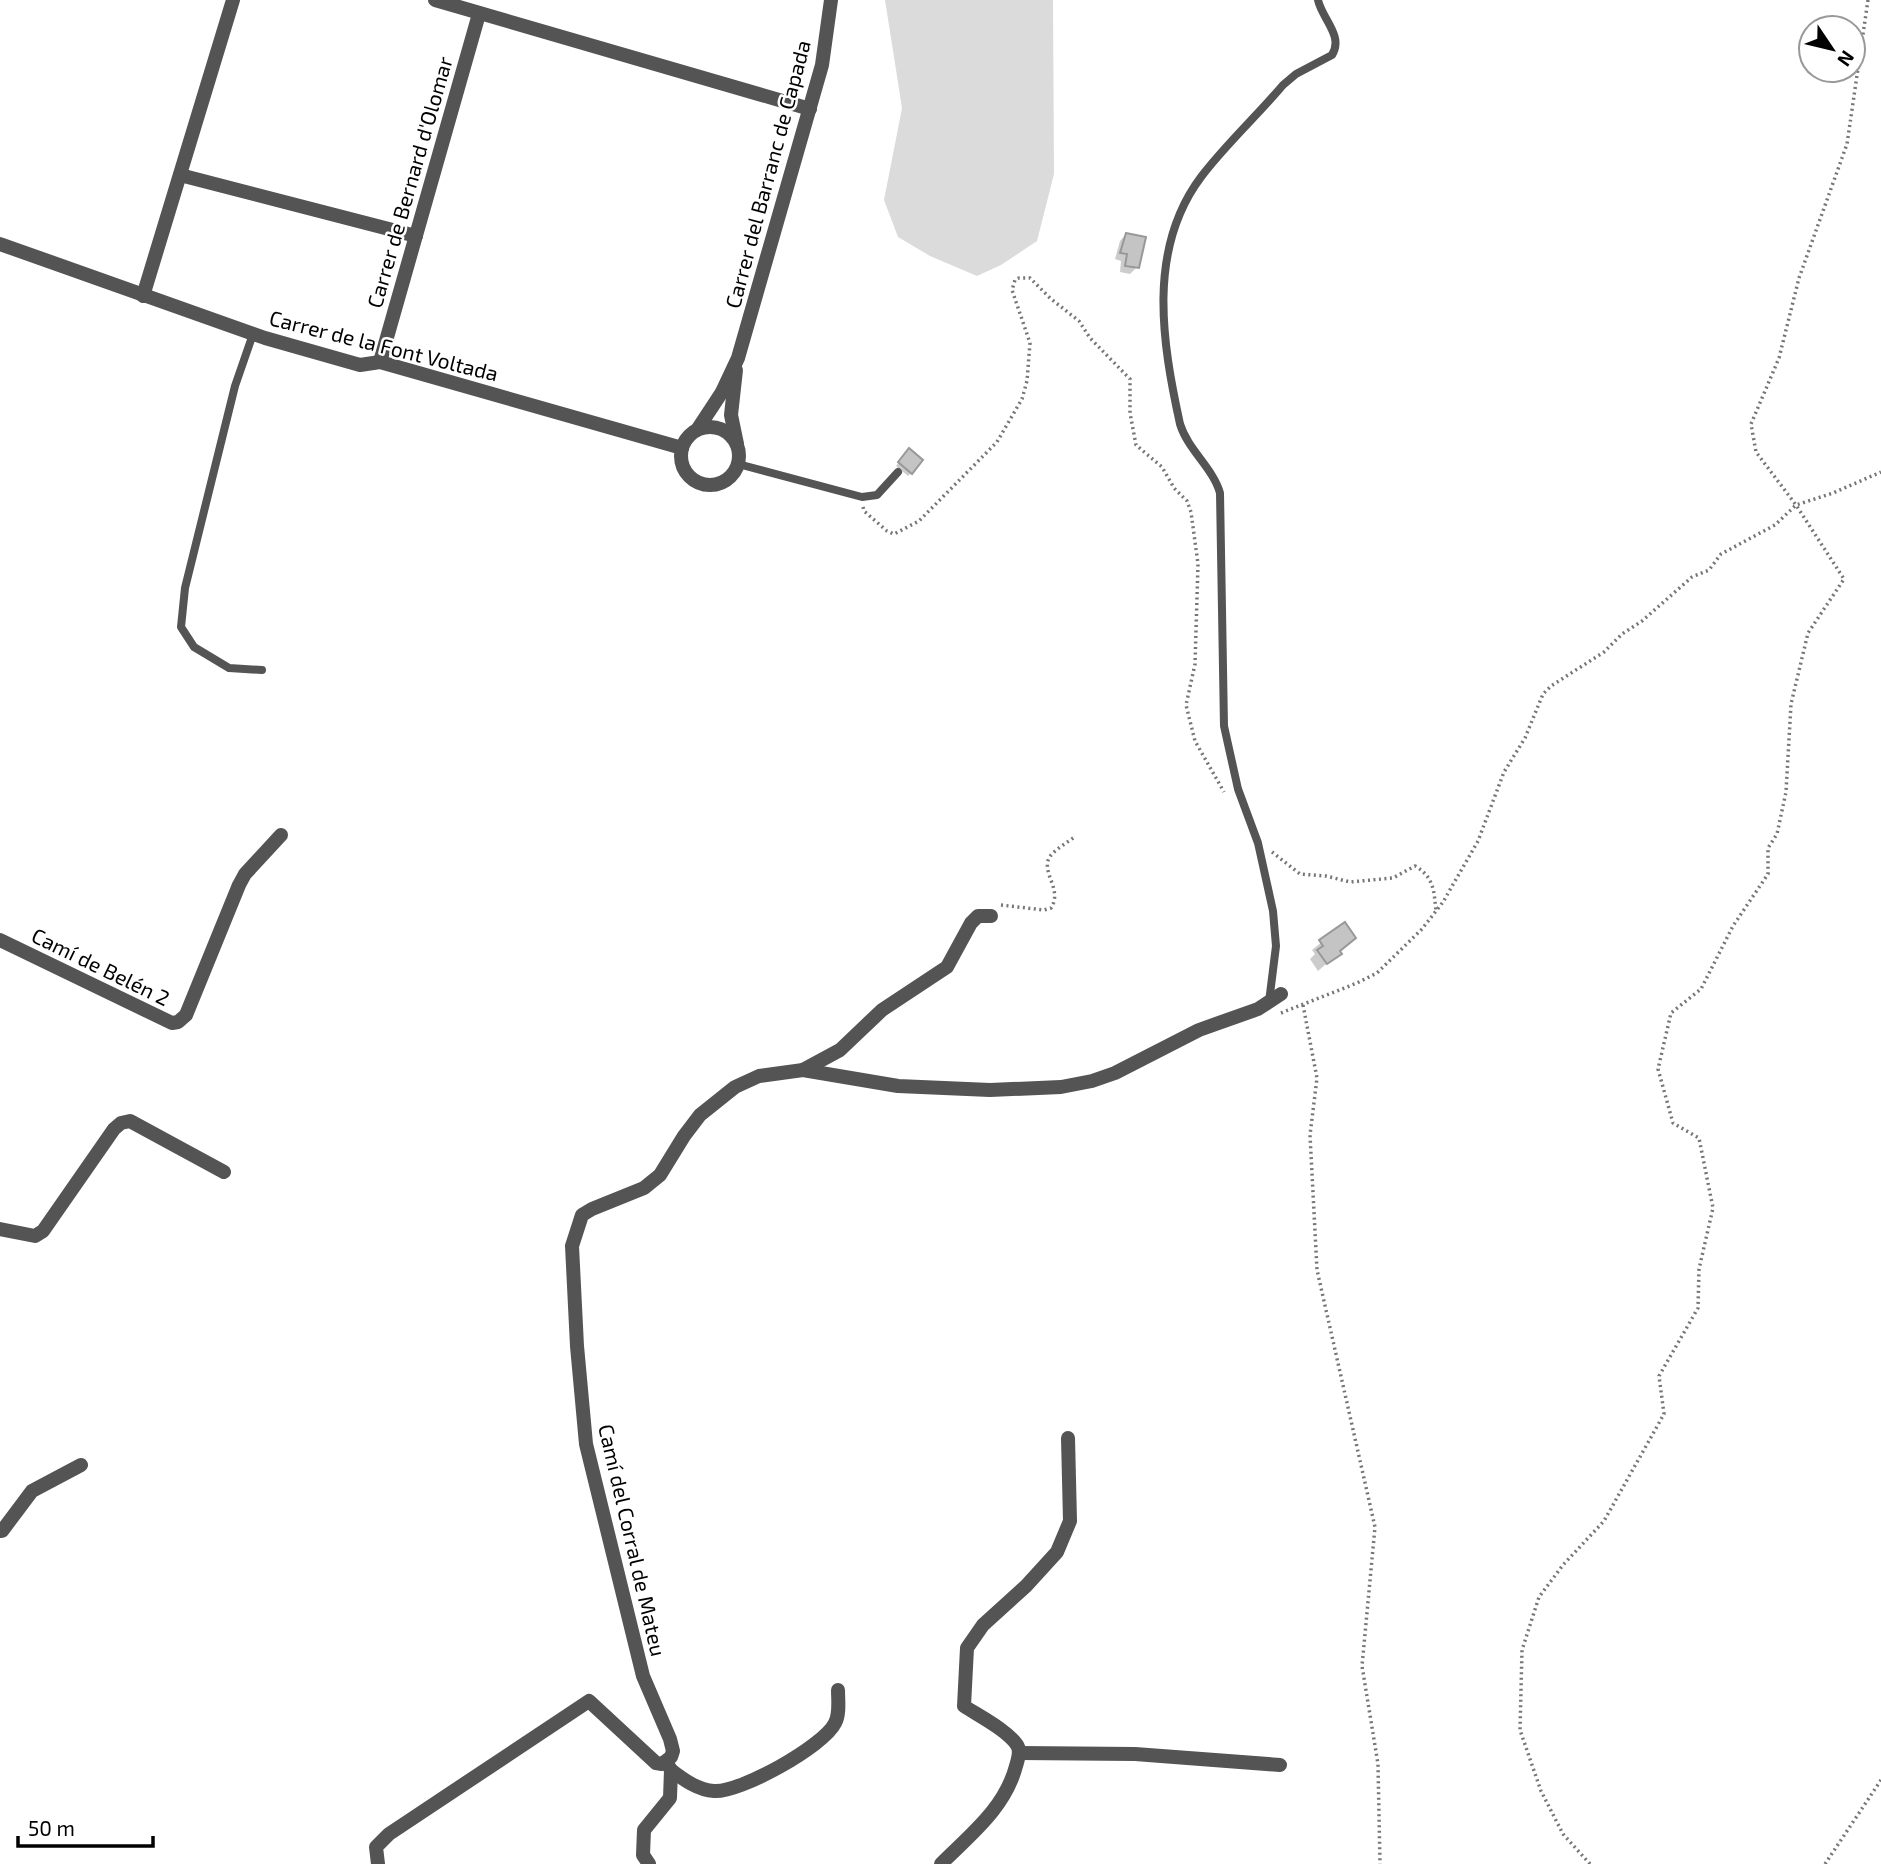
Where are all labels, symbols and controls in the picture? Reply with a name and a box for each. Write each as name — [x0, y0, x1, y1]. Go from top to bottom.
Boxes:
north arrow — [1797, 14, 1867, 84]
street label: Carrer del Barranc de Capada — [719, 37, 815, 311]
text: N — [1833, 47, 1860, 71]
street label: Carrer de Bernard d'Olomar — [361, 53, 457, 311]
street label: Carrer de la Font Voltada — [267, 304, 501, 386]
street label: Camí de Belén 2 — [28, 922, 174, 1010]
street label: Camí del Corral de Mateu — [594, 1422, 672, 1658]
scale bar — [18, 1804, 152, 1848]
text: 50 m — [28, 1815, 75, 1840]

